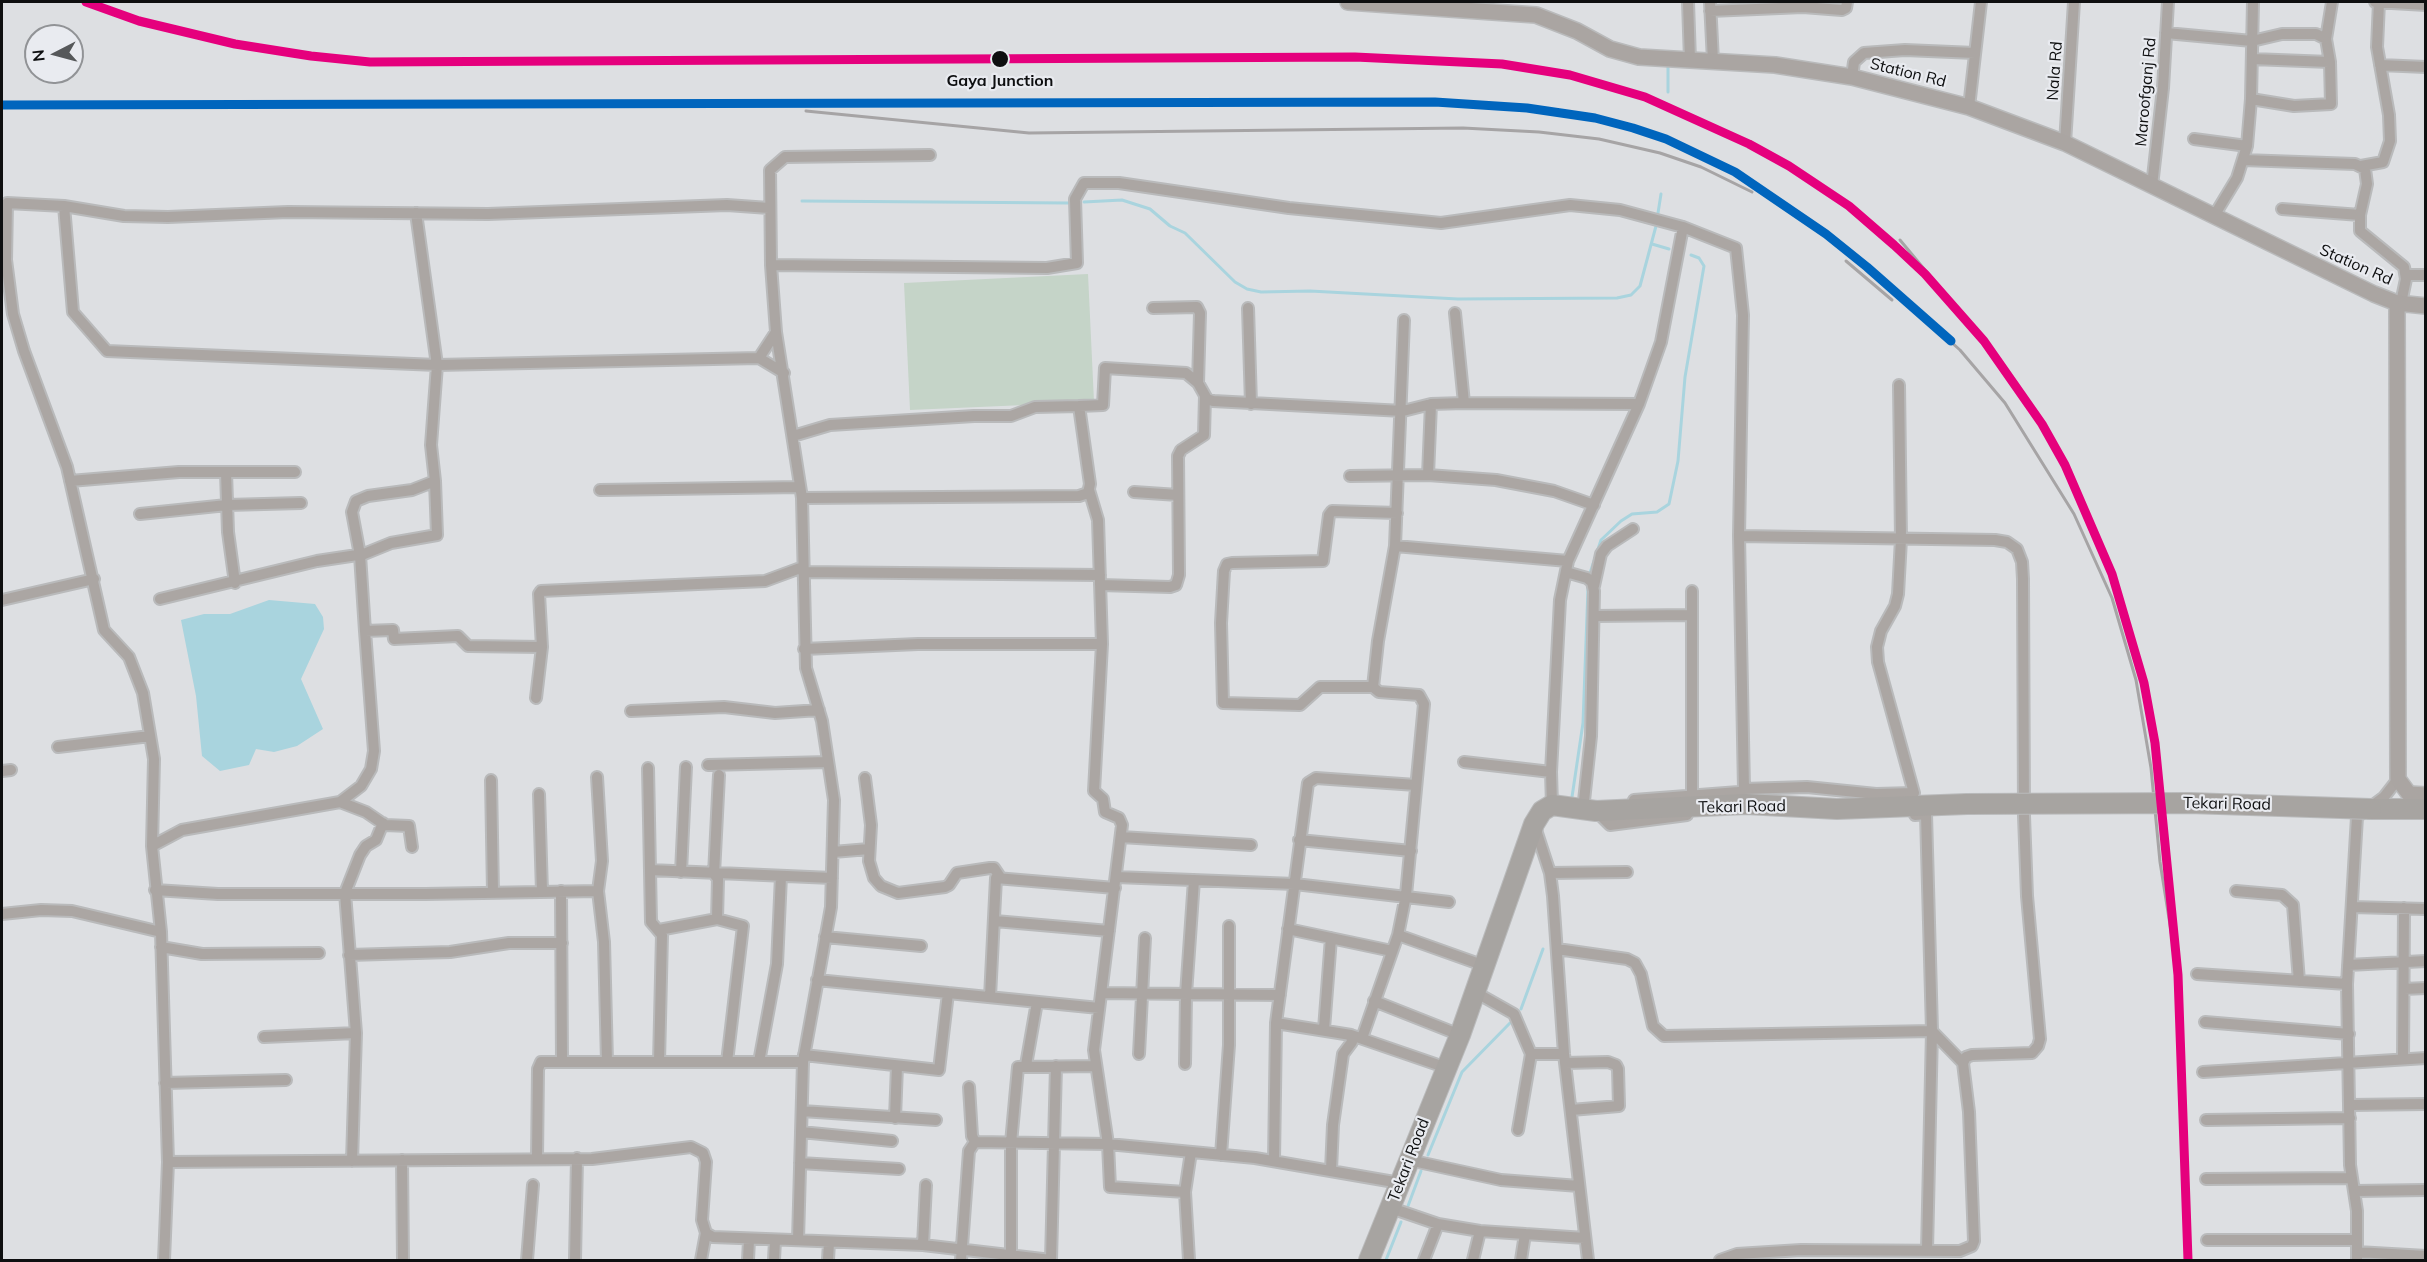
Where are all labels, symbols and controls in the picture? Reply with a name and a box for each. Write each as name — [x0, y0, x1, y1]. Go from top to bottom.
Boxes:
north arrow — [24, 24, 84, 84]
street label: Maroofganj Rd — [2132, 37, 2160, 147]
street label: Nala Rd — [2043, 41, 2067, 101]
text: N — [28, 49, 49, 63]
marker: Gaya Junction — [990, 49, 1010, 69]
street label: Station Rd — [1868, 54, 1948, 92]
place label: Gaya Junction — [947, 71, 1053, 91]
street label: Station Rd — [2317, 240, 2395, 290]
street label: Tekari Road — [2183, 794, 2271, 814]
street label: Tekari Road — [1698, 797, 1786, 817]
street label: Tekari Road — [1384, 1116, 1434, 1204]

